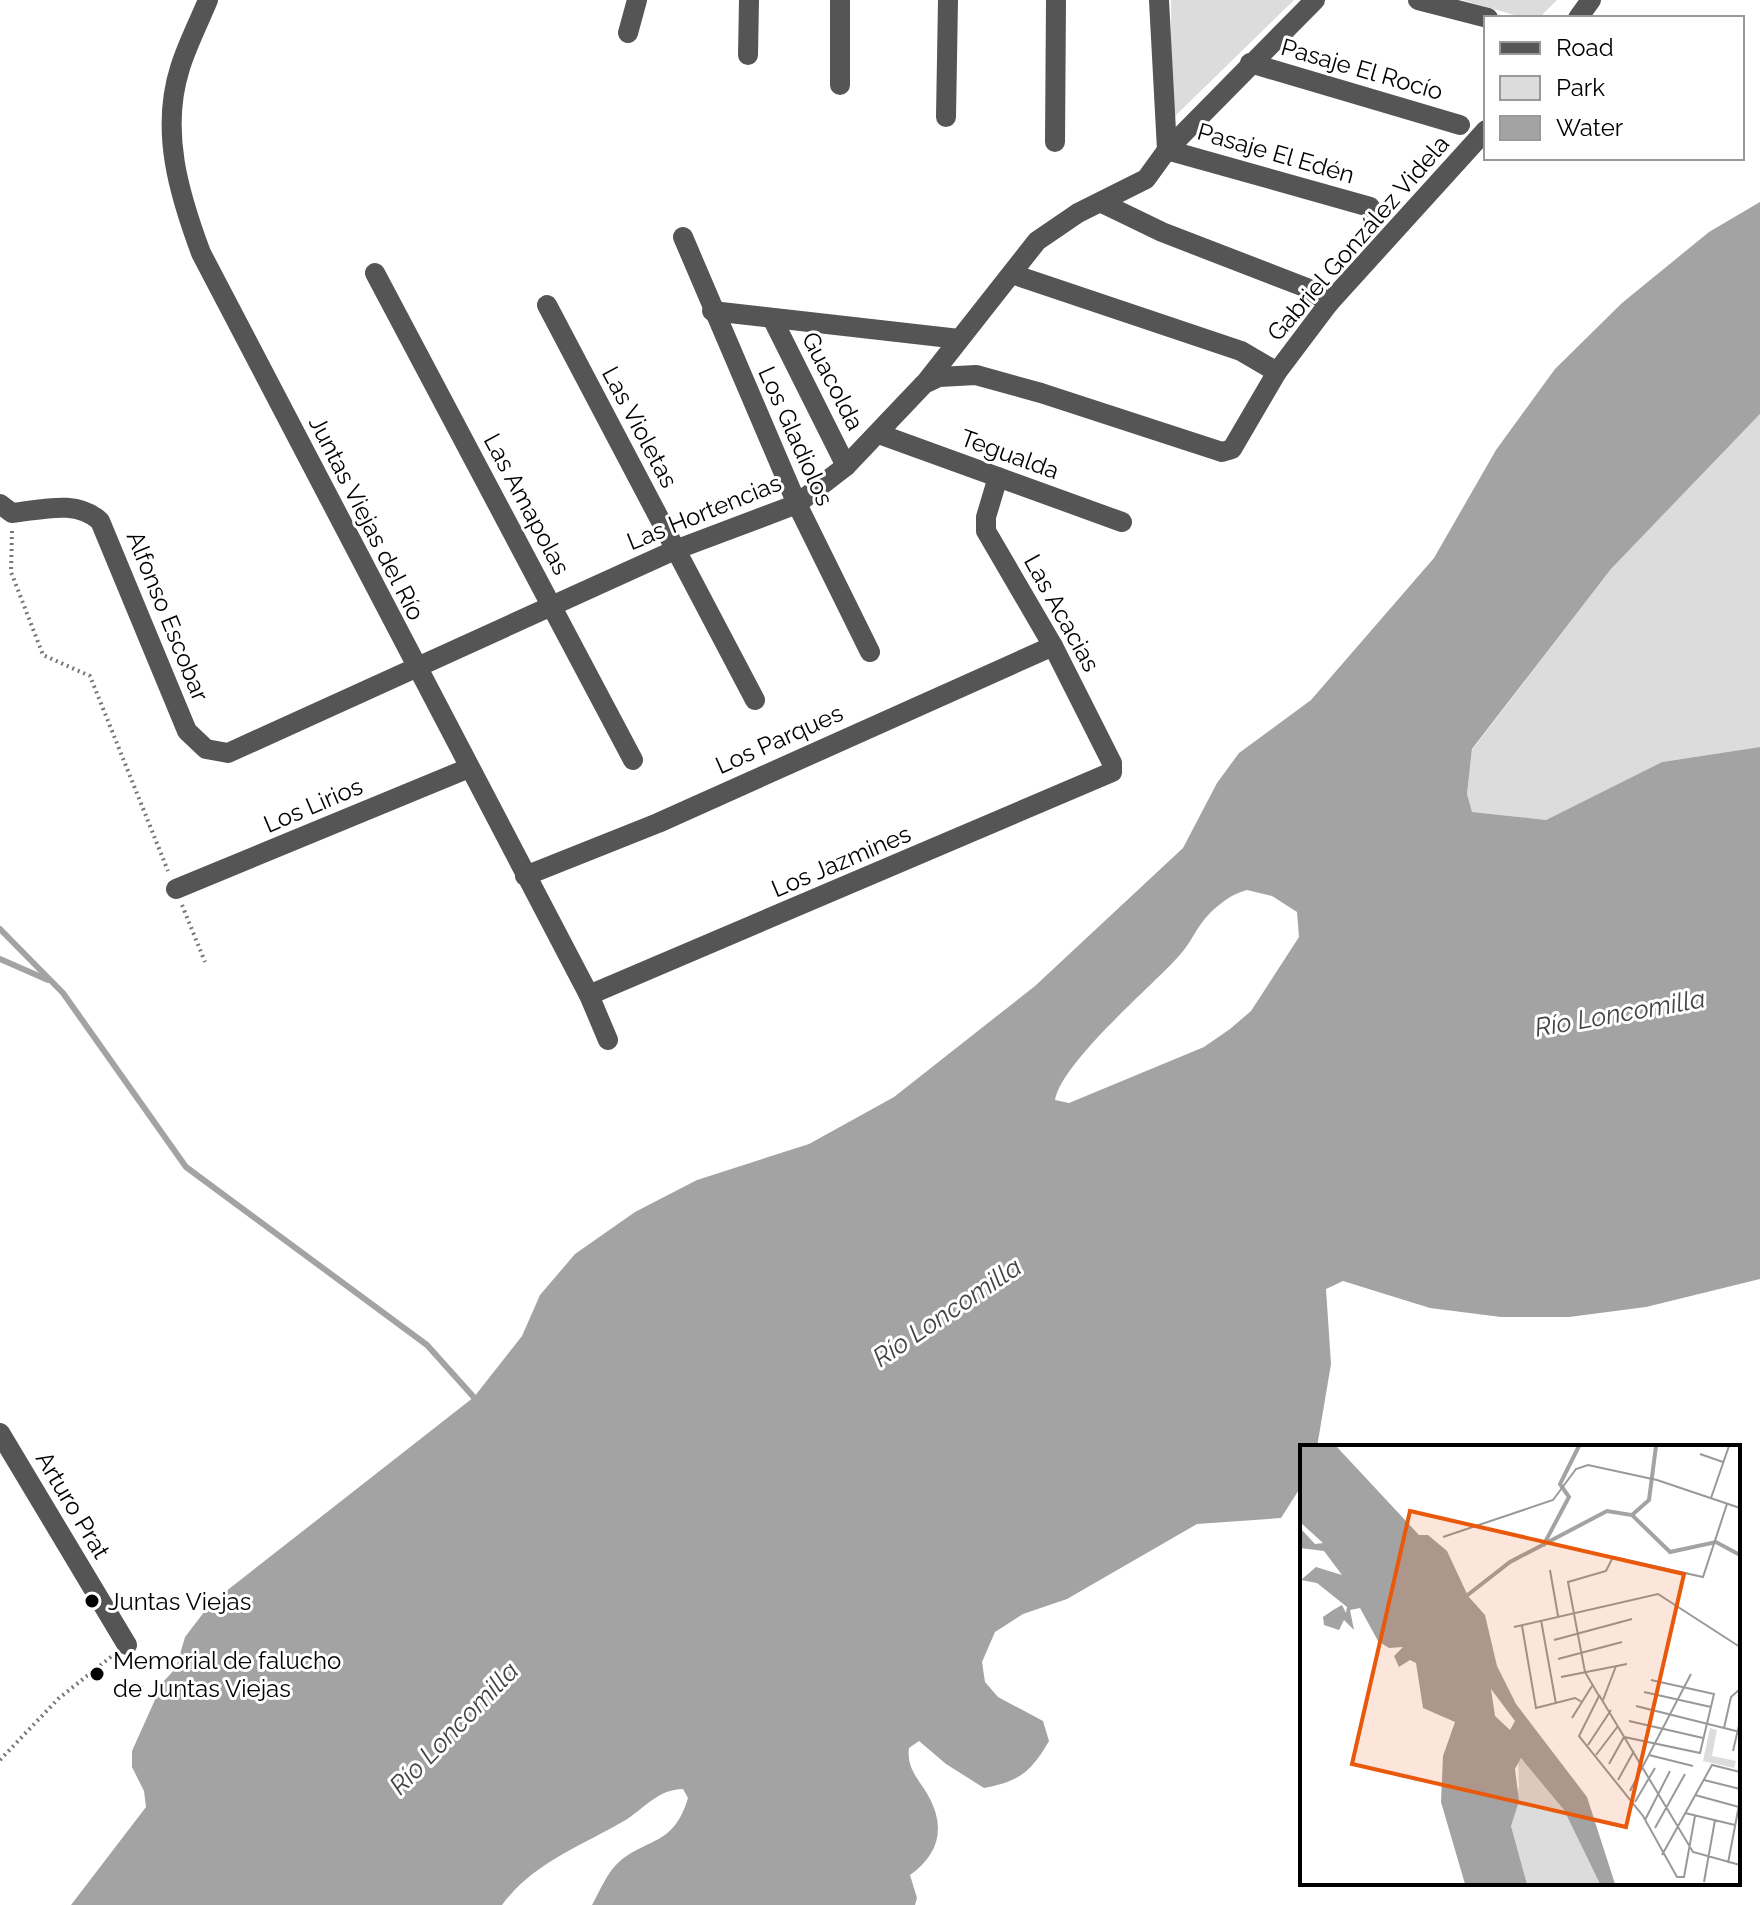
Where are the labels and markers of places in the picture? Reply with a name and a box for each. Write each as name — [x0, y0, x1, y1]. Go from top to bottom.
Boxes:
place label: Juntas Viejas — [108, 1587, 251, 1616]
marker: Juntas Viejas — [83, 1592, 101, 1610]
place label: Memorial de falucho de Juntas Viejas — [113, 1646, 341, 1703]
marker: Memorial de falucho de Juntas Viejas — [88, 1665, 106, 1683]

